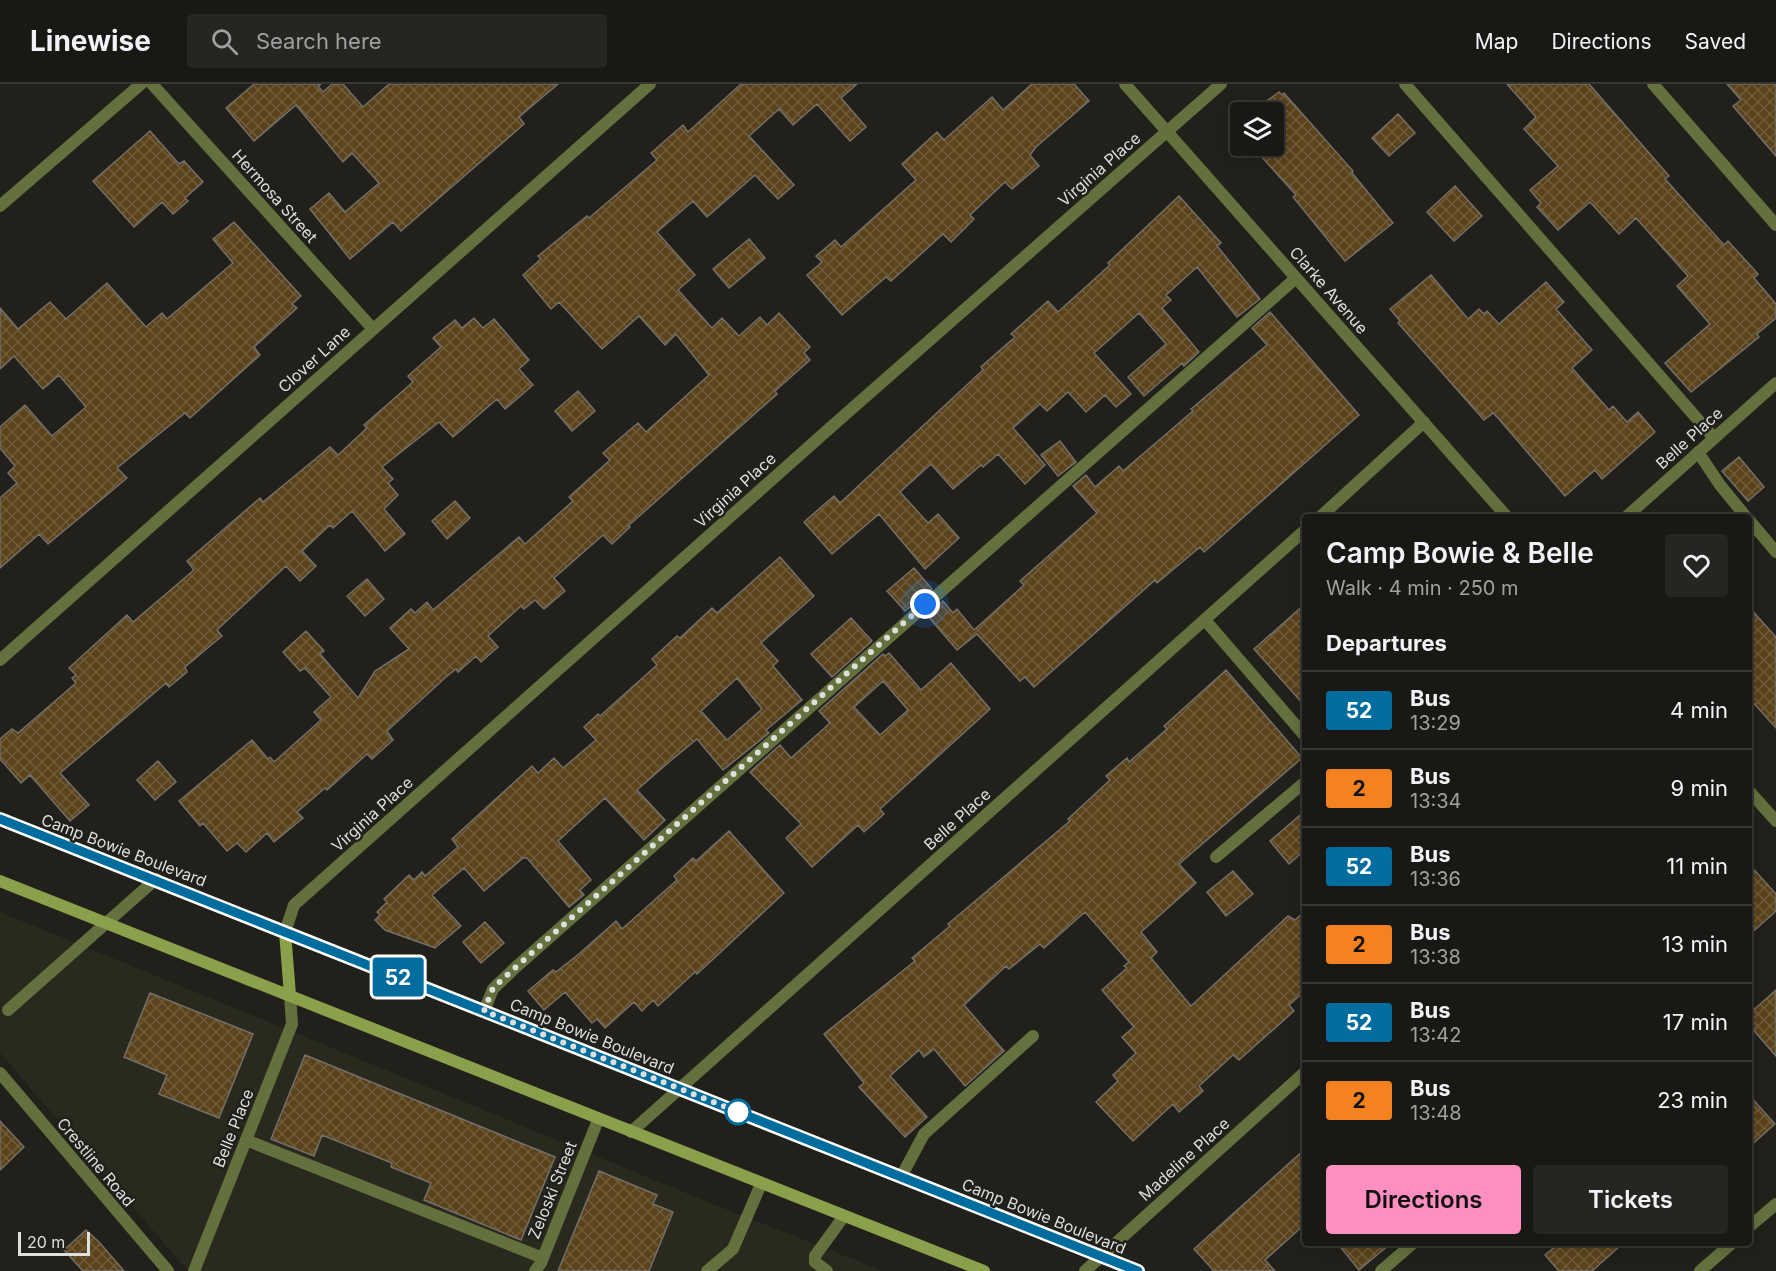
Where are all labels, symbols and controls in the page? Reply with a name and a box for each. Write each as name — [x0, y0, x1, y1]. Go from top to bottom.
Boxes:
search box — [187, 14, 607, 68]
text: Linewise — [30, 24, 151, 58]
icon: search — [208, 25, 241, 58]
text: Search here — [256, 28, 382, 54]
text: Map — [1475, 29, 1518, 54]
text: Directions — [1551, 29, 1652, 54]
text: Saved — [1685, 29, 1746, 54]
map controls — [1230, 102, 1284, 156]
button: layers — [1230, 102, 1284, 156]
street label: Virginia Place — [1054, 128, 1144, 210]
street label: Hermosa Street — [228, 145, 322, 247]
street label: Clarke Avenue — [1286, 242, 1372, 338]
street label: Clover Lane — [274, 321, 354, 397]
street label: Belle Place — [1651, 403, 1727, 473]
street label: Virginia Place — [690, 448, 780, 532]
button: heart — [1665, 534, 1728, 597]
text: Camp Bowie & Belle — [1326, 536, 1594, 570]
text: Walk · 4 min · 250 m — [1326, 576, 1519, 600]
your location — [910, 589, 940, 619]
text: Departures — [1326, 630, 1447, 656]
text: Bus — [1410, 685, 1451, 711]
text: 4 min — [1670, 697, 1728, 723]
text: 52 — [1346, 698, 1372, 723]
text: 13:29 — [1410, 711, 1461, 735]
text: Bus — [1410, 763, 1451, 789]
street label: Virginia Place — [327, 772, 417, 856]
text: 9 min — [1671, 775, 1728, 801]
text: 2 — [1352, 776, 1366, 801]
street label: Belle Place — [919, 784, 995, 854]
text: 13:34 — [1410, 789, 1462, 813]
street label: Camp Bowie Boulevard — [39, 809, 209, 891]
text: Bus — [1410, 841, 1451, 867]
text: 11 min — [1666, 853, 1728, 879]
text: 52 — [1346, 854, 1372, 879]
text: 13:36 — [1410, 867, 1461, 891]
text: Bus — [1410, 919, 1451, 945]
text: 13 min — [1662, 931, 1728, 957]
text: 2 — [1352, 932, 1366, 957]
text: 13:38 — [1410, 945, 1461, 969]
line badge: 52 — [371, 958, 425, 996]
text: 52 — [385, 965, 411, 990]
street label: Camp Bowie Boulevard — [507, 994, 677, 1078]
text: Bus — [1410, 997, 1451, 1023]
text: 17 min — [1663, 1009, 1728, 1035]
text: 52 — [1346, 1010, 1372, 1035]
text: 13:42 — [1410, 1023, 1461, 1047]
text: Bus — [1410, 1075, 1451, 1101]
street label: Belle Place — [208, 1086, 258, 1170]
text: 23 min — [1657, 1087, 1728, 1113]
text: 2 — [1352, 1088, 1366, 1113]
unlabelled marker — [725, 1099, 751, 1125]
text: 13:48 — [1410, 1101, 1462, 1125]
street label: Crestline Road — [53, 1113, 139, 1211]
street label: Madeline Place — [1135, 1113, 1233, 1205]
street label: Zeloski Street — [523, 1138, 581, 1242]
button: Directions — [1326, 1165, 1521, 1234]
button: Tickets — [1533, 1165, 1728, 1234]
street label: Camp Bowie Boulevard — [959, 1174, 1129, 1258]
scale bar — [18, 1229, 90, 1256]
text: 20 m — [27, 1232, 65, 1252]

